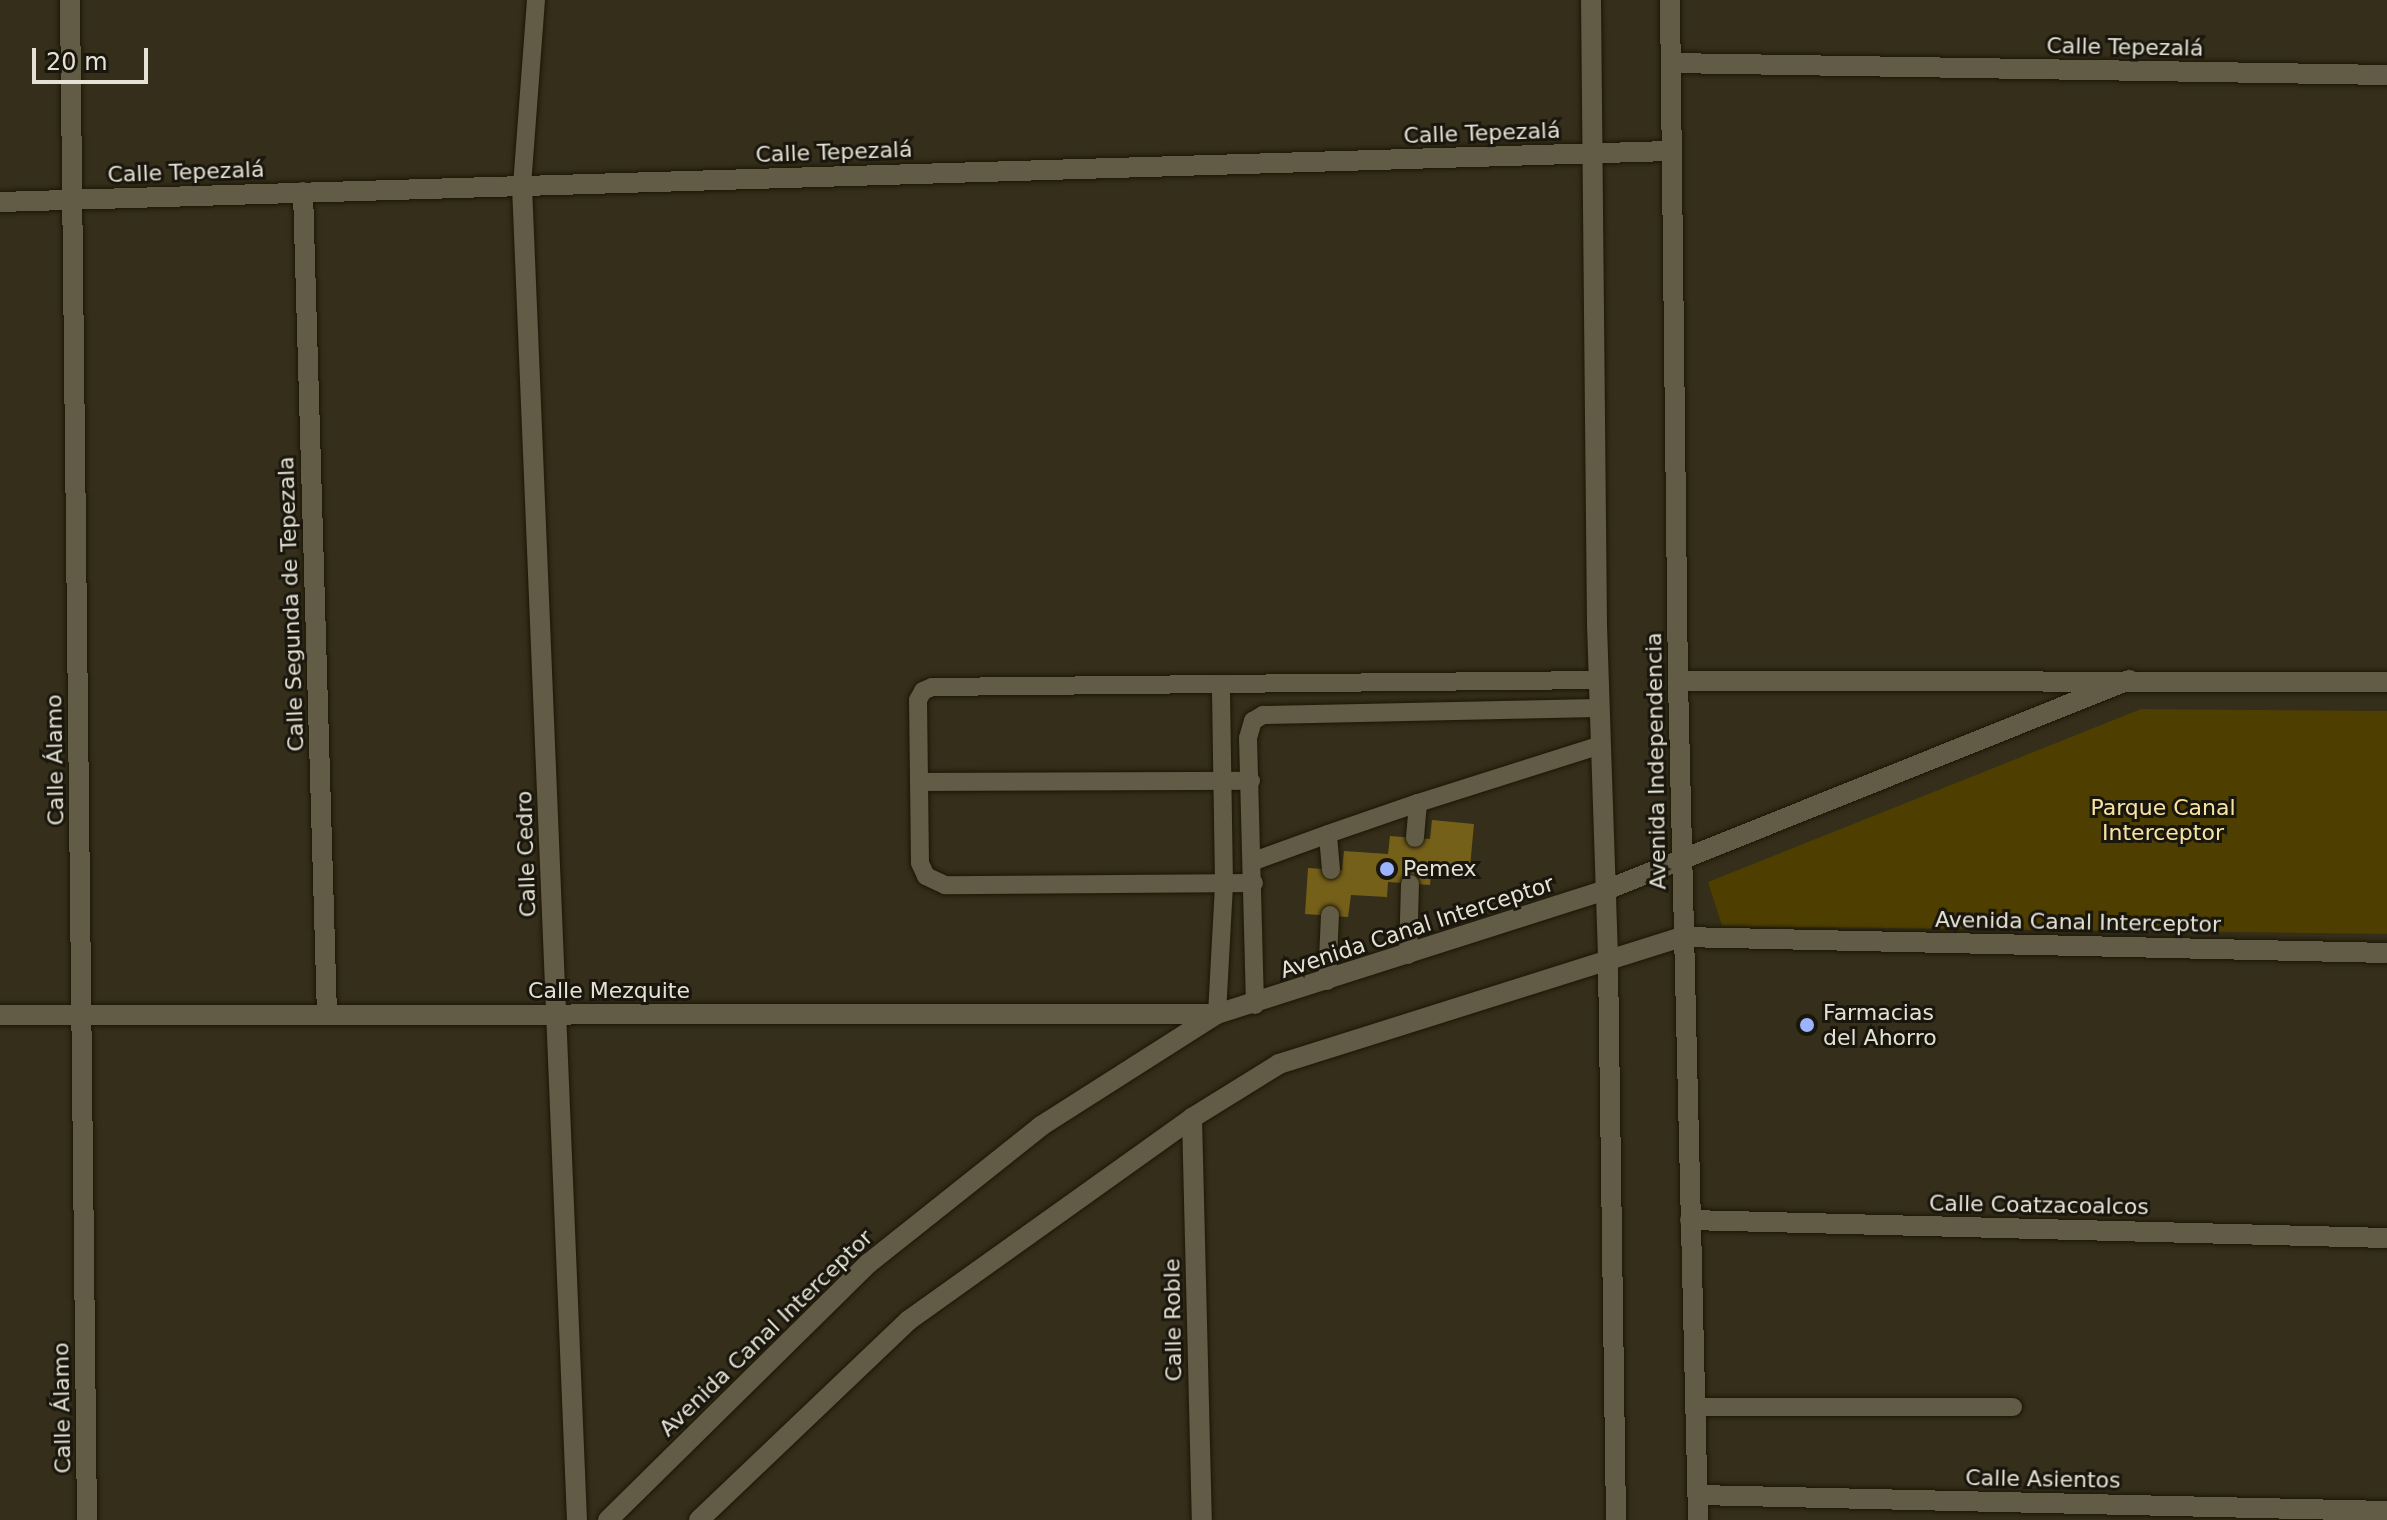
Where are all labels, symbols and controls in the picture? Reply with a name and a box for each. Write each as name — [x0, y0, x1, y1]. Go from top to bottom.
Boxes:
scale bar — [36, 32, 152, 82]
street label: Calle Tepezalá — [2046, 32, 2204, 62]
text: 20 m — [46, 48, 108, 76]
street label: Calle Tepezalá — [1403, 117, 1561, 149]
street label: Calle Tepezalá — [755, 136, 913, 168]
street label: Calle Tepezalá — [107, 156, 265, 188]
street label: Calle Segunda de Tepezala — [273, 456, 309, 752]
street label: Avenida Independencia — [1641, 632, 1671, 890]
street label: Calle Álamo — [41, 694, 69, 826]
street label: Calle Cedro — [511, 790, 541, 918]
park label: Parque Canal Interceptor — [2090, 794, 2236, 846]
place label: Pemex — [1403, 856, 1477, 882]
marker: Pemex — [1378, 860, 1396, 878]
street label: Avenida Canal Interceptor — [1277, 870, 1557, 984]
street label: Avenida Canal Interceptor — [1935, 906, 2221, 938]
street label: Calle Mezquite — [528, 978, 690, 1004]
place label: Farmacias del Ahorro — [1823, 999, 1937, 1050]
marker: Farmacias del Ahorro — [1798, 1016, 1816, 1034]
street label: Calle Coatzacoalcos — [1929, 1190, 2149, 1220]
street label: Avenida Canal Interceptor — [654, 1224, 878, 1442]
street label: Calle Roble — [1159, 1258, 1187, 1382]
street label: Calle Álamo — [48, 1342, 76, 1474]
street label: Calle Asientos — [1965, 1464, 2121, 1494]

